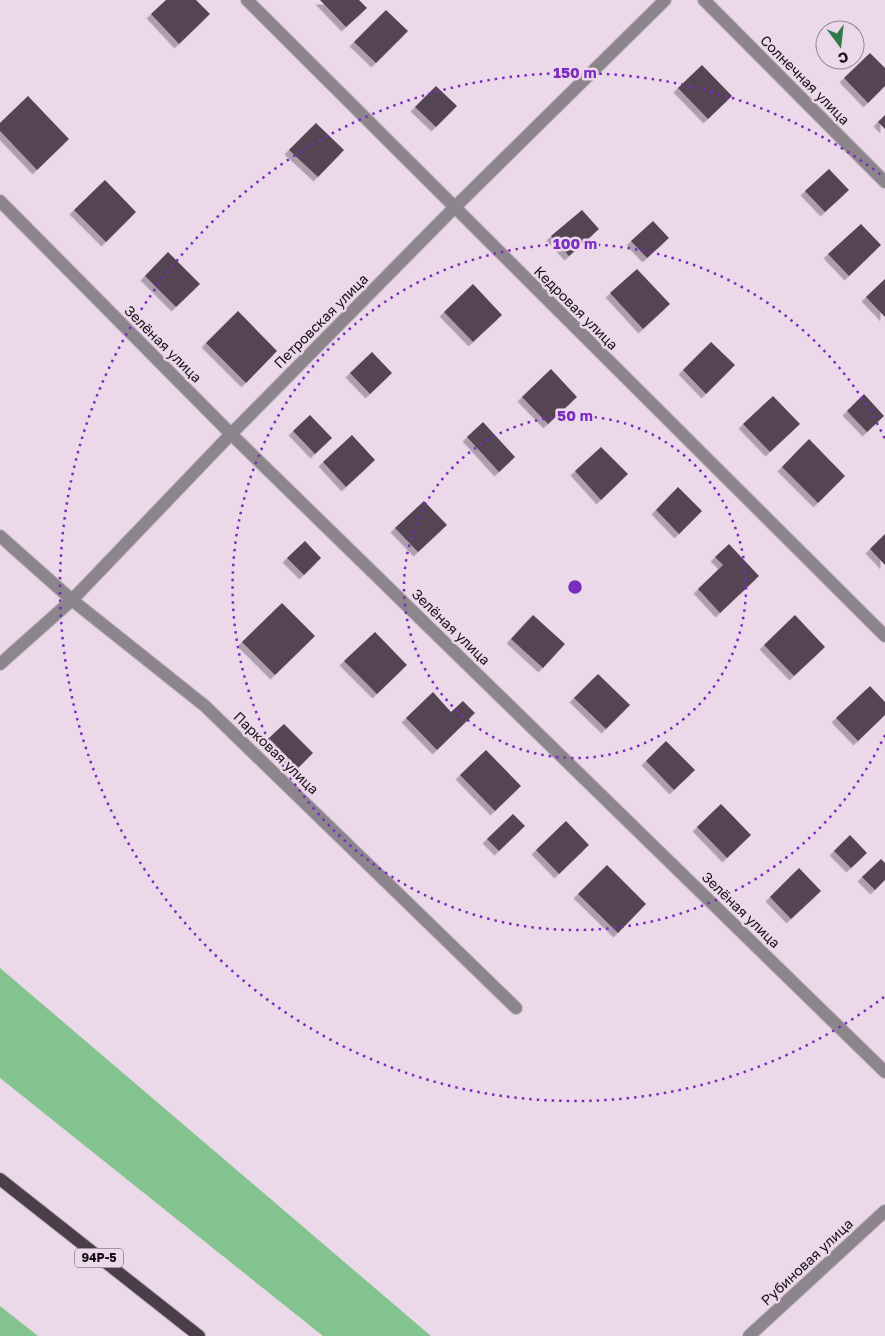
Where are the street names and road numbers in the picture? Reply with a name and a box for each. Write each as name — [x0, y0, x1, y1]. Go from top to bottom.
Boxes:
street label: Солнечная улица — [757, 32, 853, 128]
street label: Кедровая улица — [531, 262, 622, 353]
street label: Петровская улица — [270, 270, 371, 371]
street label: Зелёная улица — [121, 302, 205, 386]
street label: Зелёная улица — [409, 585, 494, 668]
street label: Парковая улица — [230, 708, 322, 797]
street label: Зелёная улица — [699, 868, 784, 951]
street label: Рубиновая улица — [757, 1215, 856, 1309]
road number: 94Р-5 — [75, 1248, 123, 1268]

